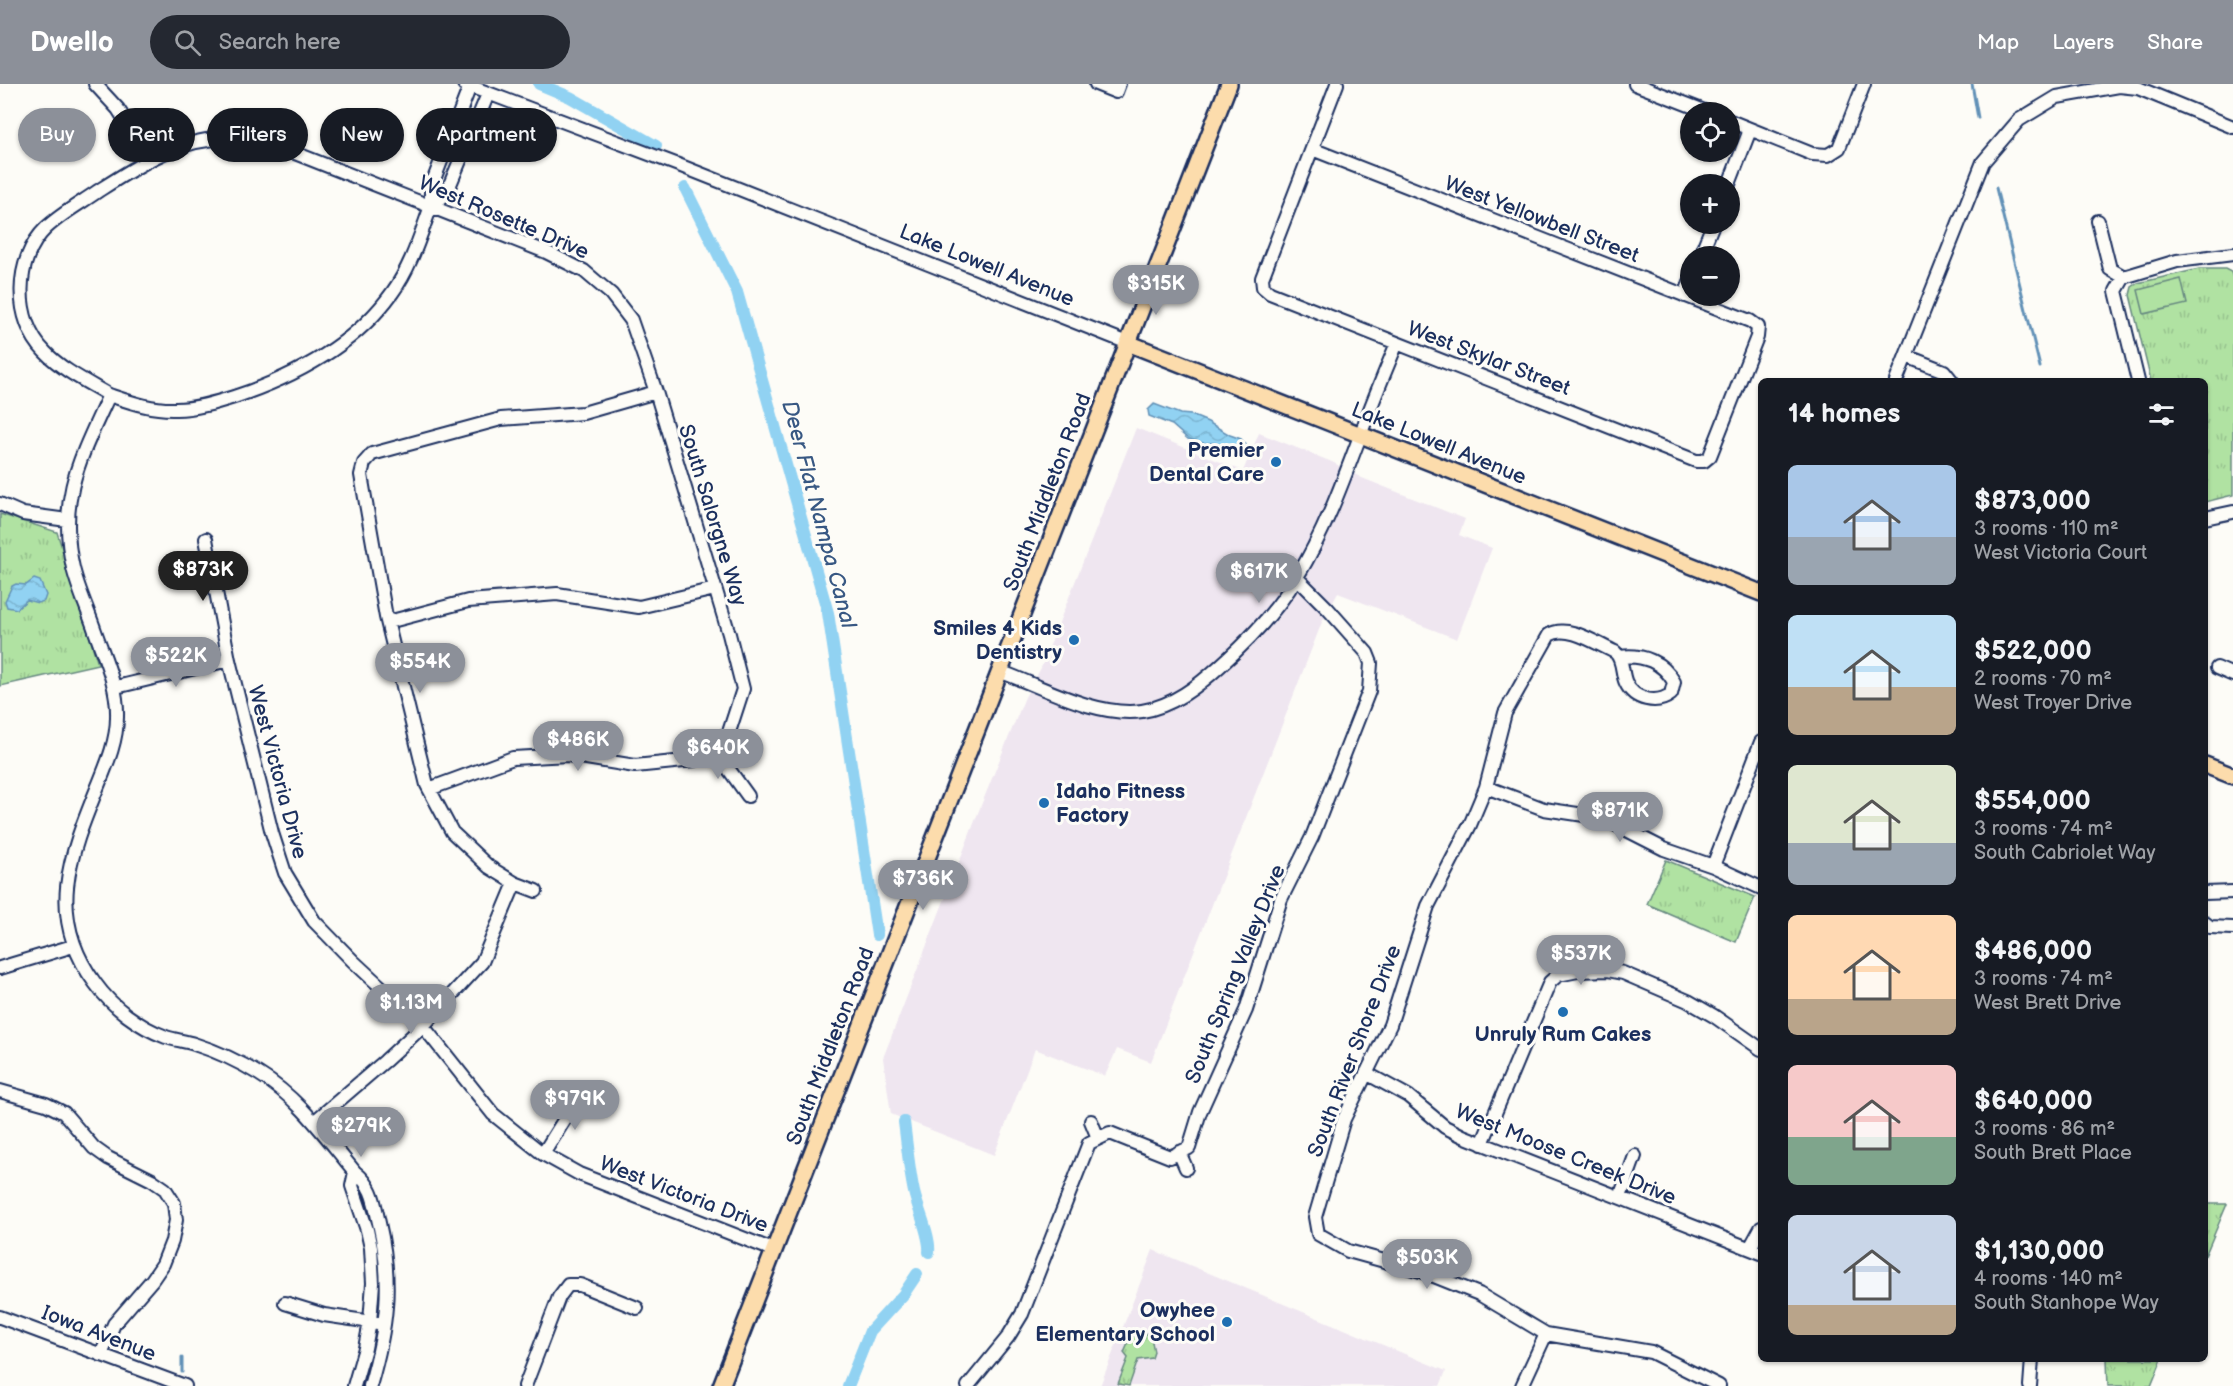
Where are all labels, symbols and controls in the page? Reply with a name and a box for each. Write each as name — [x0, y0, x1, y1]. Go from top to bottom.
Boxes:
search box — [150, 15, 570, 69]
text: Dwello — [30, 26, 114, 59]
icon: search — [171, 26, 204, 59]
text: Search here — [219, 29, 341, 56]
text: Map — [1977, 30, 2019, 55]
text: Layers — [2052, 30, 2114, 55]
text: Share — [2147, 30, 2203, 55]
map controls — [1680, 102, 1740, 306]
button: locate — [1680, 102, 1740, 162]
chip: Buy — [18, 108, 96, 162]
chip: Rent — [108, 108, 195, 162]
chip: Filters — [207, 108, 308, 162]
chip: New — [320, 108, 404, 162]
chip: Apartment — [416, 108, 557, 162]
street label: West Rosette Drive — [415, 170, 593, 265]
street label: West Yellowbell Street — [1441, 171, 1643, 268]
button: + — [1680, 174, 1740, 234]
street label: Lake Lowell Avenue — [896, 219, 1078, 312]
button: − — [1680, 246, 1740, 306]
pin: $315K — [1114, 265, 1198, 316]
text: $315K — [1127, 272, 1185, 296]
street label: West Skylar Street — [1404, 316, 1574, 401]
street label: South Middleton Road — [998, 390, 1097, 595]
water label: Deer Flat Nampa Canal — [775, 397, 862, 632]
street label: Lake Lowell Avenue — [1348, 397, 1530, 490]
icon: filters — [2145, 398, 2178, 431]
text: 14 homes — [1788, 399, 1900, 430]
street label: South Salorgne Way — [673, 421, 752, 609]
place label: Premier Dental Care — [1149, 438, 1265, 487]
marker: Premier Dental Care — [1269, 455, 1283, 469]
text: $873,000 — [1974, 486, 2091, 517]
icon: home — [1836, 489, 1908, 561]
text: 3 rooms · 110 m² — [1974, 517, 2119, 541]
text: West Victoria Court — [1974, 541, 2147, 565]
pin: $873K — [161, 551, 245, 602]
pin: $617K — [1217, 553, 1301, 604]
text: $873K — [172, 558, 234, 582]
text: $617K — [1230, 560, 1288, 584]
place label: Smiles 4 Kids Dentistry — [933, 616, 1062, 665]
marker: Smiles 4 Kids Dentistry — [1067, 633, 1081, 647]
text: $522,000 — [1974, 636, 2092, 667]
pin: $522K — [134, 637, 218, 688]
icon: home — [1836, 639, 1908, 711]
pin: $554K — [378, 643, 462, 694]
text: $522K — [145, 644, 207, 668]
text: $554K — [389, 650, 451, 674]
text: 2 rooms · 70 m² — [1974, 667, 2112, 691]
street label: West Victoria Drive — [242, 683, 313, 862]
text: West Troyer Drive — [1974, 691, 2132, 715]
pin: $486K — [536, 721, 620, 772]
text: $486K — [547, 728, 609, 752]
pin: $640K — [676, 729, 760, 780]
text: $640K — [686, 736, 750, 760]
place label: Idaho Fitness Factory — [1056, 779, 1185, 828]
text: $554,000 — [1974, 786, 2091, 817]
icon: home — [1836, 789, 1908, 861]
pin: $871K — [1578, 792, 1662, 843]
marker: Idaho Fitness Factory — [1037, 796, 1051, 810]
text: $871K — [1591, 799, 1649, 823]
text: 3 rooms · 74 m² — [1974, 817, 2113, 841]
text: South Cabriolet Way — [1974, 841, 2155, 865]
pin: $736K — [881, 860, 965, 911]
street label: South Spring Valley Drive — [1180, 861, 1291, 1087]
text: $736K — [892, 867, 954, 891]
pin: $537K — [1539, 935, 1623, 986]
text: $486,000 — [1974, 936, 2092, 967]
icon: home — [1836, 939, 1908, 1011]
street label: South River Shore Drive — [1302, 942, 1406, 1161]
text: $537K — [1550, 942, 1612, 966]
street label: South Middleton Road — [781, 944, 880, 1149]
text: 3 rooms · 74 m² — [1974, 967, 2113, 991]
pin: $1.13M — [362, 984, 460, 1035]
text: $1.13M — [379, 991, 443, 1015]
text: West Brett Drive — [1974, 991, 2121, 1015]
marker: Unruly Rum Cakes — [1556, 1005, 1570, 1019]
place label: Unruly Rum Cakes — [1475, 1022, 1651, 1047]
pin: $979K — [533, 1080, 617, 1131]
text: $640,000 — [1974, 1086, 2093, 1117]
text: $979K — [544, 1087, 606, 1111]
icon: home — [1836, 1089, 1908, 1161]
street label: West Moose Creek Drive — [1452, 1099, 1680, 1210]
pin: $279K — [319, 1107, 403, 1158]
text: $279K — [331, 1114, 392, 1138]
text: 3 rooms · 86 m² — [1974, 1117, 2115, 1141]
text: South Brett Place — [1974, 1141, 2132, 1165]
street label: West Victoria Drive — [596, 1151, 772, 1238]
text: $1,130,000 — [1974, 1236, 2105, 1267]
pin: $503K — [1385, 1239, 1469, 1290]
icon: home — [1836, 1239, 1908, 1311]
text: $503K — [1396, 1246, 1458, 1270]
text: 4 rooms · 140 m² — [1974, 1267, 2123, 1291]
text: South Stanhope Way — [1974, 1291, 2159, 1315]
place label: Owyhee Elementary School — [1035, 1298, 1215, 1347]
street label: Iowa Avenue — [38, 1300, 159, 1367]
marker: Owyhee Elementary School — [1220, 1315, 1234, 1329]

